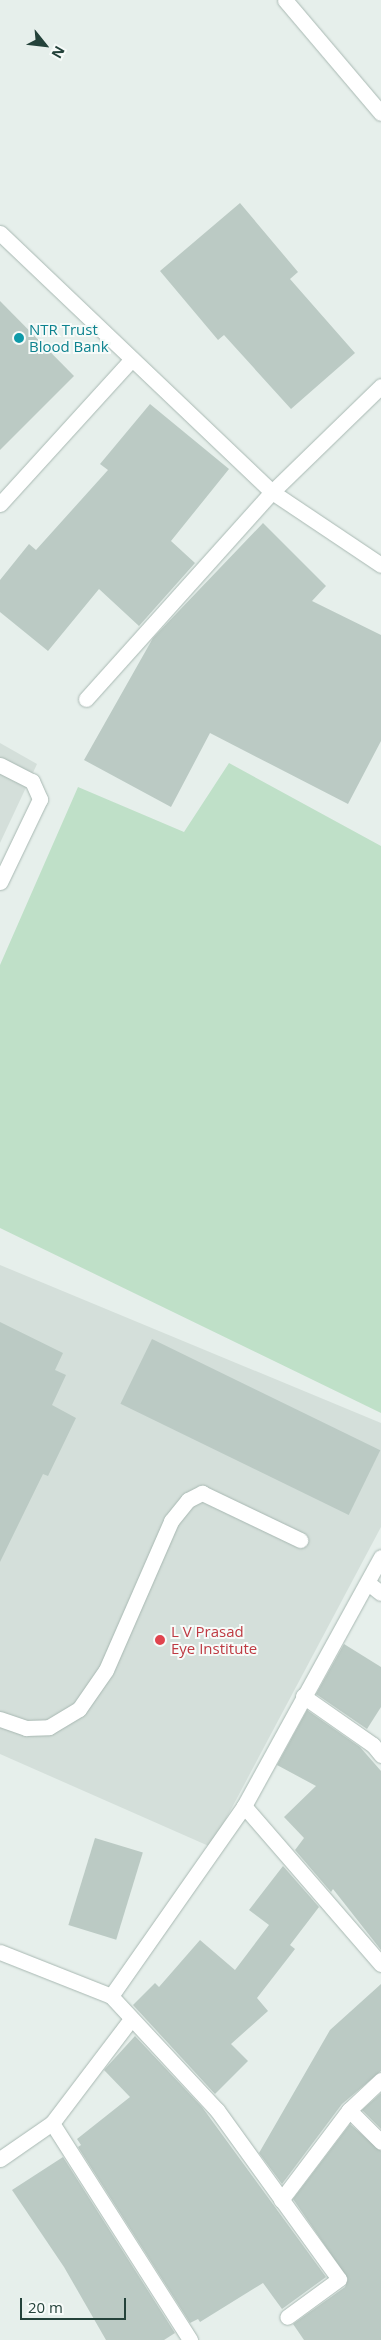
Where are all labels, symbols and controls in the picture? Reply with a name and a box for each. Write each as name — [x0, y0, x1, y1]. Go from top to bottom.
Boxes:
north arrow — [20, 20, 70, 70]
text: N — [47, 43, 70, 62]
place label: NTR Trust Blood Bank — [29, 320, 109, 355]
marker: NTR Trust Blood Bank — [13, 332, 25, 344]
place label: L V Prasad Eye Institute — [171, 1622, 257, 1657]
marker: L V Prasad Eye Institute — [153, 1633, 167, 1647]
scale bar — [22, 2288, 129, 2320]
text: 20 m — [28, 2297, 63, 2317]

